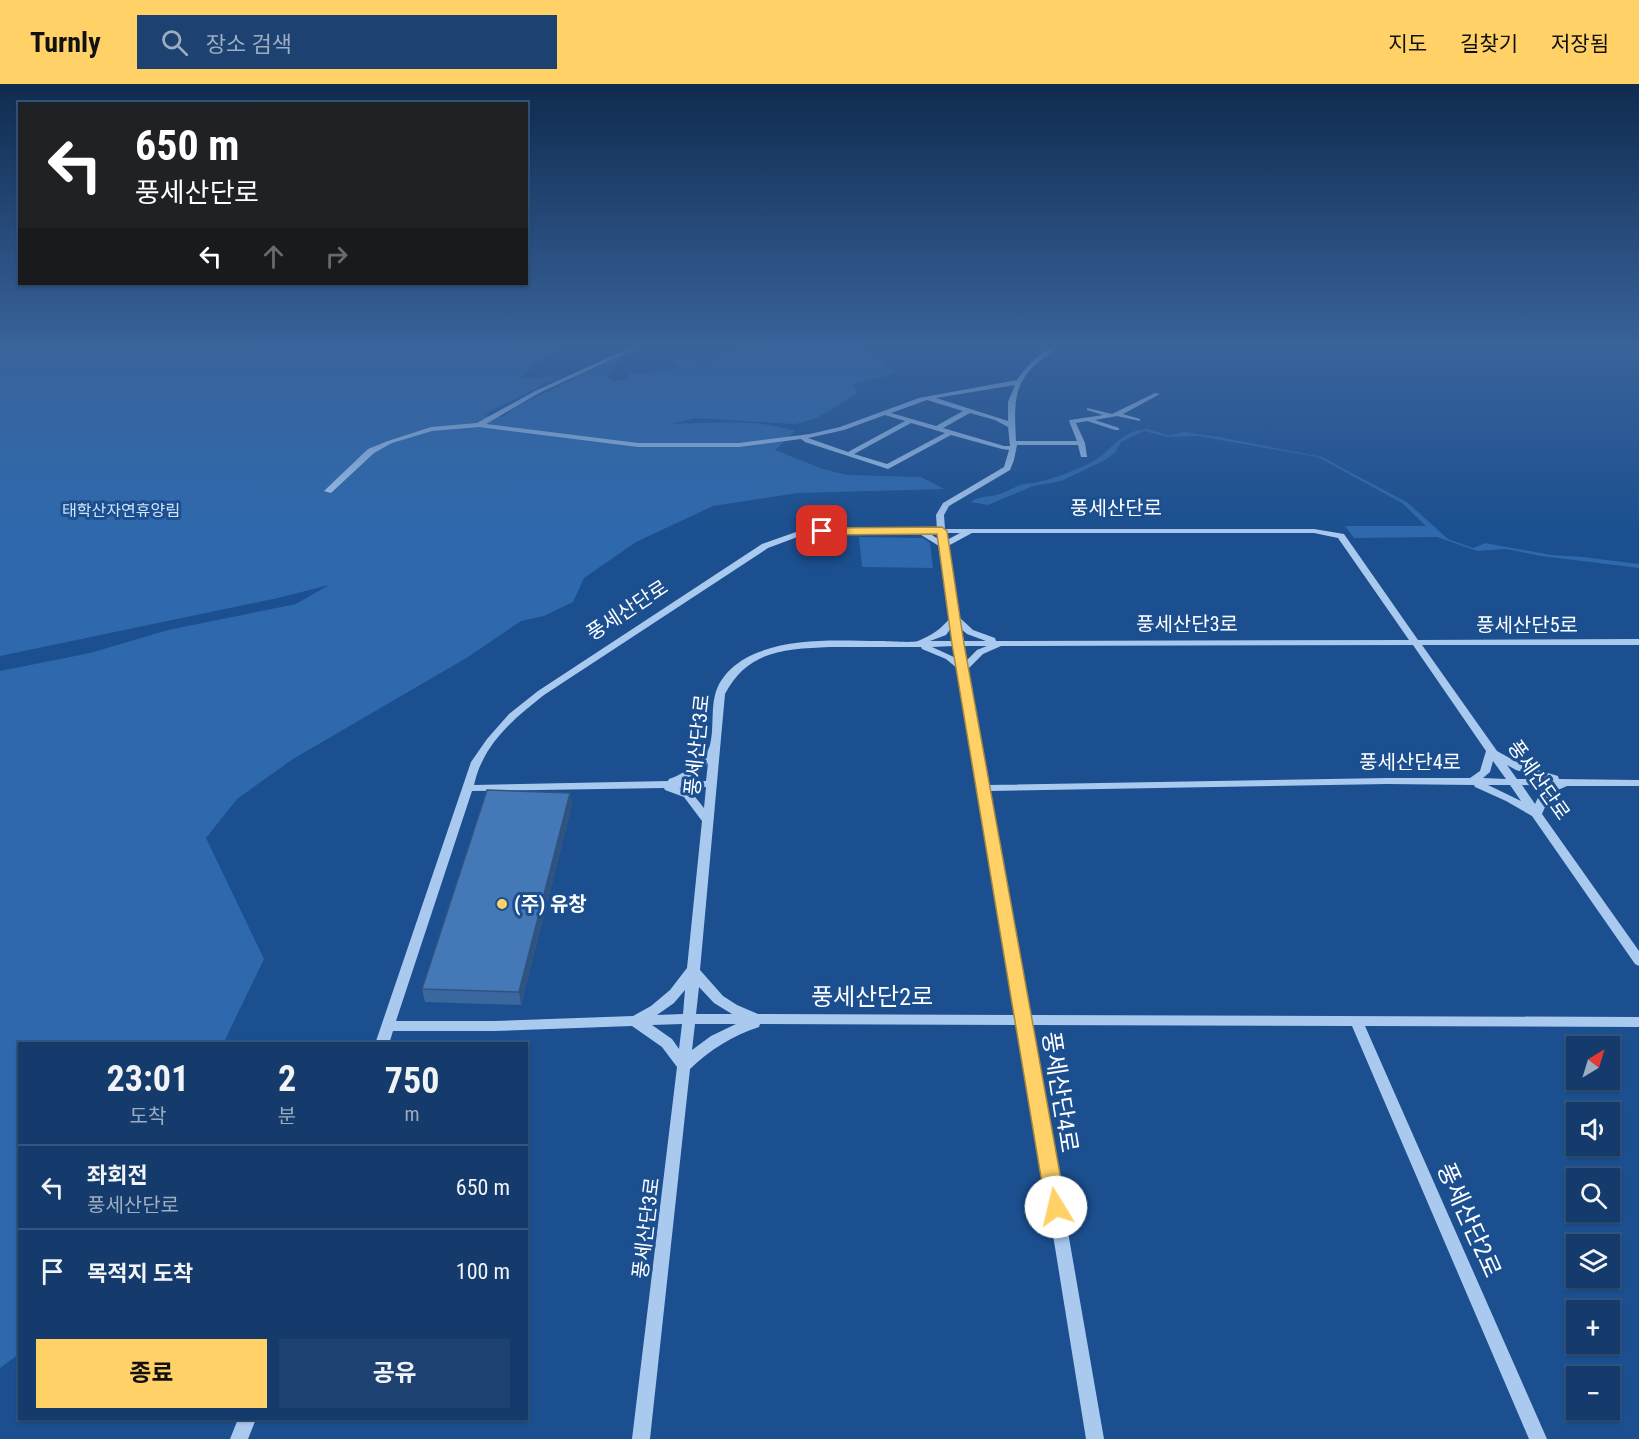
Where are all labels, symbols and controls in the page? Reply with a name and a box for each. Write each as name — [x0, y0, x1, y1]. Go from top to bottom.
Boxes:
search box — [137, 15, 557, 69]
text: Turnly — [30, 26, 101, 59]
icon: search — [158, 26, 191, 59]
text: 장소 검색 — [206, 32, 292, 57]
text: 지도 — [1388, 32, 1427, 56]
text: 길찾기 — [1460, 32, 1518, 56]
text: 저장됨 — [1551, 32, 1609, 56]
text: 650 m — [135, 121, 240, 170]
icon: left — [36, 126, 114, 204]
text: 풍세산단로 — [135, 177, 259, 209]
icon: left — [194, 240, 227, 273]
icon: ahead — [257, 240, 290, 273]
icon: right — [320, 240, 353, 273]
street label: 풍세산단로 — [1070, 496, 1162, 520]
park label: 태학산자연휴양림 — [62, 501, 180, 520]
pin — [796, 505, 847, 556]
icon: arrive — [805, 514, 838, 547]
street label: 풍세산단로 — [582, 575, 672, 645]
street label: 풍세산단3로 — [1136, 612, 1238, 636]
street label: 풍세산단5로 — [1476, 613, 1578, 637]
street label: 풍세산단3로 — [680, 693, 714, 797]
street label: 풍세산단로 — [1503, 735, 1575, 825]
street label: 풍세산단4로 — [1359, 750, 1461, 774]
place label: (주) 유창 — [514, 892, 587, 916]
marker: (주) 유창 — [495, 897, 509, 911]
street label: 풍세산단2로 — [811, 983, 933, 1011]
street label: 풍세산단4로 — [1037, 1029, 1083, 1155]
north arrow — [1566, 1036, 1620, 1090]
map controls — [1566, 1036, 1620, 1420]
text: 23:01 — [107, 1058, 189, 1100]
text: 2 — [278, 1058, 296, 1100]
text: 750 — [385, 1060, 439, 1102]
text: m — [405, 1102, 420, 1126]
button: sound — [1566, 1102, 1620, 1156]
text: 도착 — [130, 1104, 166, 1128]
text: 분 — [278, 1104, 296, 1128]
street label: 풍세산단2로 — [1431, 1158, 1507, 1282]
text: 좌회전 — [87, 1163, 148, 1188]
button: search — [1566, 1168, 1620, 1222]
icon: left — [36, 1171, 69, 1204]
text: 650 m — [456, 1175, 510, 1200]
position arrow — [1024, 1175, 1088, 1239]
street label: 풍세산단3로 — [628, 1176, 664, 1280]
text: 풍세산단로 — [87, 1193, 179, 1217]
button: layers — [1566, 1234, 1620, 1288]
icon: arrive — [36, 1255, 69, 1288]
text: 100 m — [456, 1259, 510, 1284]
text: 목적지 도착 — [87, 1261, 193, 1286]
button: + — [1566, 1300, 1620, 1354]
button: 종료 — [36, 1339, 267, 1408]
button: 공유 — [279, 1339, 510, 1408]
button: − — [1566, 1366, 1620, 1420]

